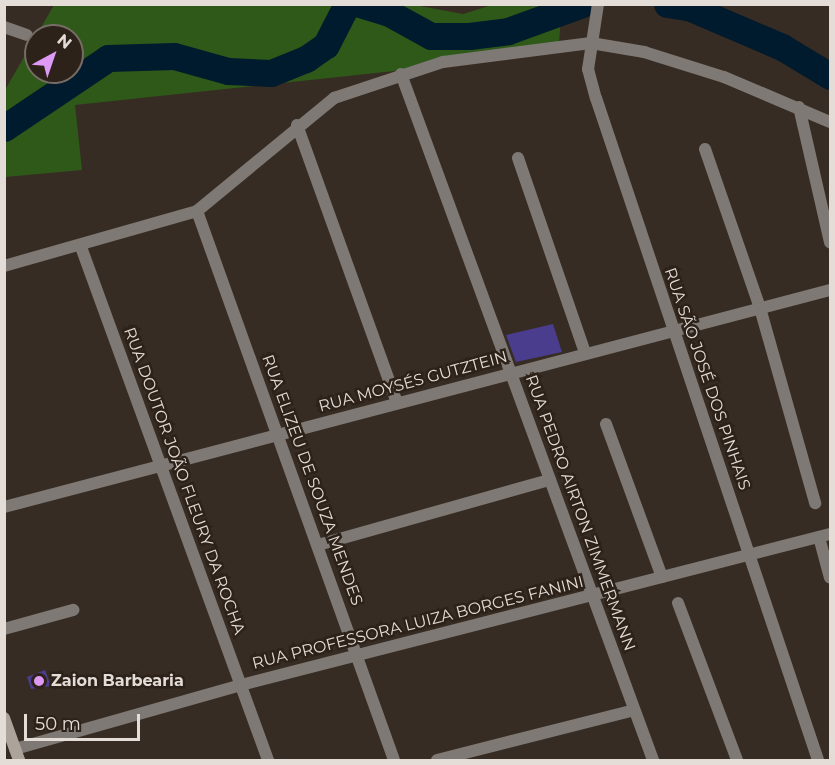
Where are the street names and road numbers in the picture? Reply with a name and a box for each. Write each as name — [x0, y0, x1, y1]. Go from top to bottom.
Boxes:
street label: RUA SÃO JOSÉ DOS PINHAIS — [660, 265, 754, 493]
street label: RUA DOUTOR JOÃO FLEURY DA ROCHA — [119, 325, 249, 637]
street label: RUA MOYSÉS GUTZTEIN — [317, 348, 509, 416]
street label: RUA ELIZEU DE SOUZA MENDES — [258, 352, 366, 608]
street label: RUA PEDRO AIRTON ZIMMERMANN — [521, 372, 639, 654]
street label: RUA PROFESSORA LUIZA BORGES FANINI — [250, 572, 586, 674]

